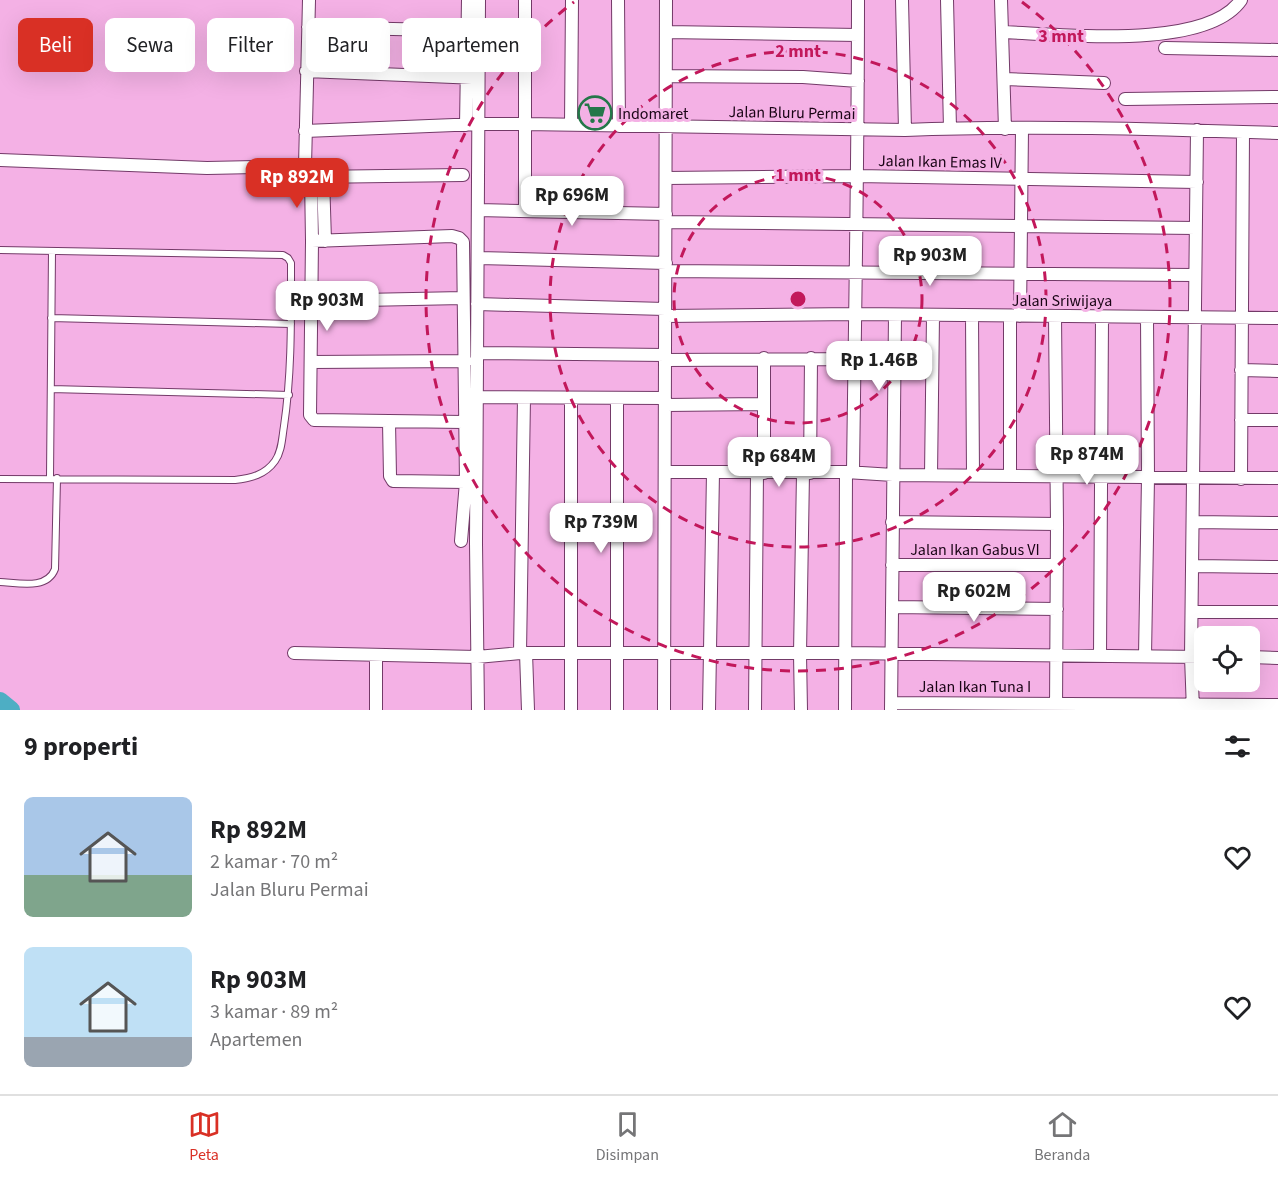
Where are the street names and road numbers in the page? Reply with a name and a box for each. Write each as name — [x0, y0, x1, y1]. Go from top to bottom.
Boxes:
street label: Jalan Bluru Permai — [728, 101, 856, 125]
street label: Jalan Ikan Emas IV — [878, 150, 1003, 174]
street label: Jalan Sriwijaya — [1012, 290, 1112, 312]
street label: Jalan Ikan Gabus VI — [910, 539, 1040, 561]
street label: Jalan Ikan Tuna I — [919, 676, 1031, 698]

